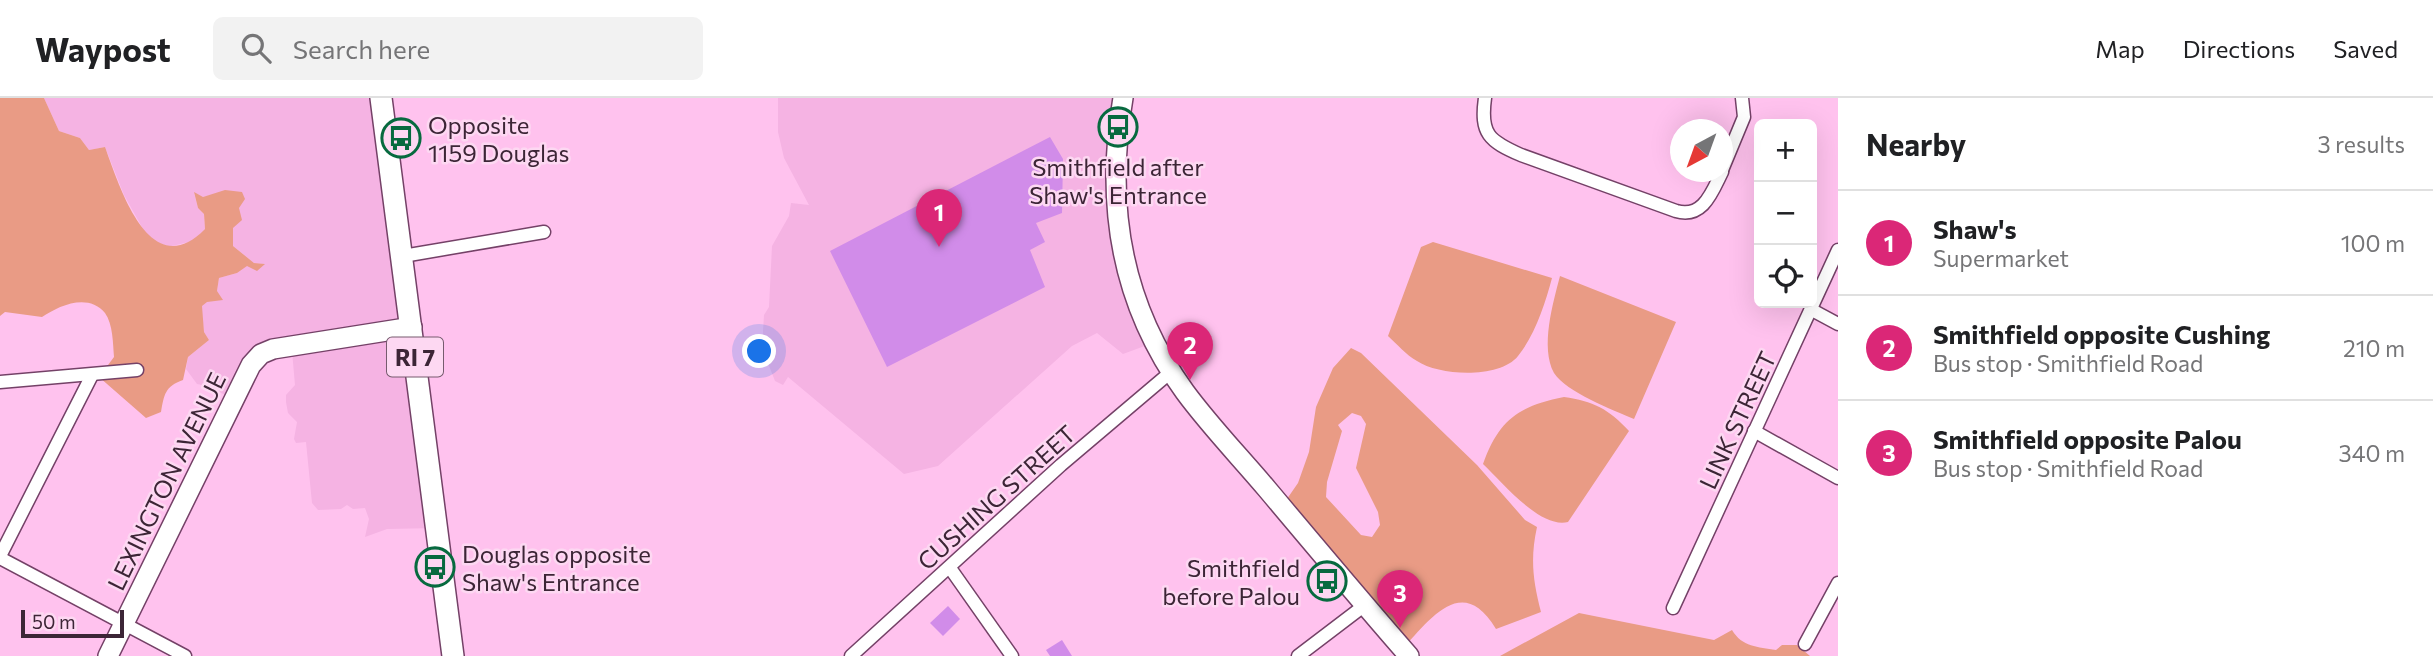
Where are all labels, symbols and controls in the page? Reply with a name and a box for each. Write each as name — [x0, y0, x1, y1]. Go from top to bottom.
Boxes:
search box — [213, 17, 703, 80]
text: Waypost — [35, 28, 171, 69]
icon: search — [237, 29, 275, 67]
text: Search here — [293, 33, 430, 64]
text: Map — [2095, 34, 2145, 63]
text: Directions — [2183, 34, 2295, 63]
text: Saved — [2333, 34, 2398, 63]
bus stop icon: Smithfield after Shaw's Entrance — [1097, 106, 1139, 148]
place label: Opposite 1159 Douglas — [428, 110, 569, 167]
bus stop icon: Opposite 1159 Douglas — [380, 117, 422, 159]
north arrow — [1670, 119, 1733, 182]
map controls — [1754, 119, 1817, 308]
button: + — [1754, 119, 1817, 182]
text: Nearby — [1866, 125, 1966, 162]
text: 3 results — [2318, 130, 2405, 158]
place label: Smithfield after Shaw's Entrance — [1029, 152, 1207, 209]
button: − — [1754, 182, 1817, 245]
pin: 1 — [916, 189, 962, 247]
text: Shaw's — [1933, 213, 2017, 244]
text: 1 — [1884, 229, 1894, 257]
text: 100 m — [2341, 229, 2405, 257]
text: Supermarket — [1933, 244, 2069, 272]
button: locate — [1754, 245, 1817, 308]
text: Smithfield opposite Cushing — [1933, 318, 2270, 349]
pin: 2 — [1167, 322, 1213, 380]
your location — [742, 334, 776, 368]
text: 2 — [1882, 334, 1896, 362]
text: 210 m — [2343, 334, 2405, 362]
road number: RI 7 — [387, 338, 443, 376]
street label: LINK STREET — [1693, 347, 1781, 493]
text: Bus stop · Smithfield Road — [1933, 349, 2203, 377]
street label: LEXINGTON AVENUE — [101, 367, 231, 595]
street label: CUSHING STREET — [911, 419, 1081, 575]
text: Smithfield opposite Palou — [1933, 423, 2242, 454]
text: 3 — [1882, 439, 1896, 467]
text: 340 m — [2339, 439, 2405, 467]
text: Bus stop · Smithfield Road — [1933, 454, 2203, 482]
place label: Douglas opposite Shaw's Entrance — [462, 539, 651, 596]
bus stop icon: Douglas opposite Shaw's Entrance — [414, 546, 456, 588]
place label: Smithfield before Palou — [1162, 553, 1300, 610]
bus stop icon: Smithfield before Palou — [1306, 560, 1348, 602]
pin: 3 — [1377, 570, 1423, 628]
scale bar — [21, 607, 124, 639]
text: 50 m — [32, 610, 76, 633]

